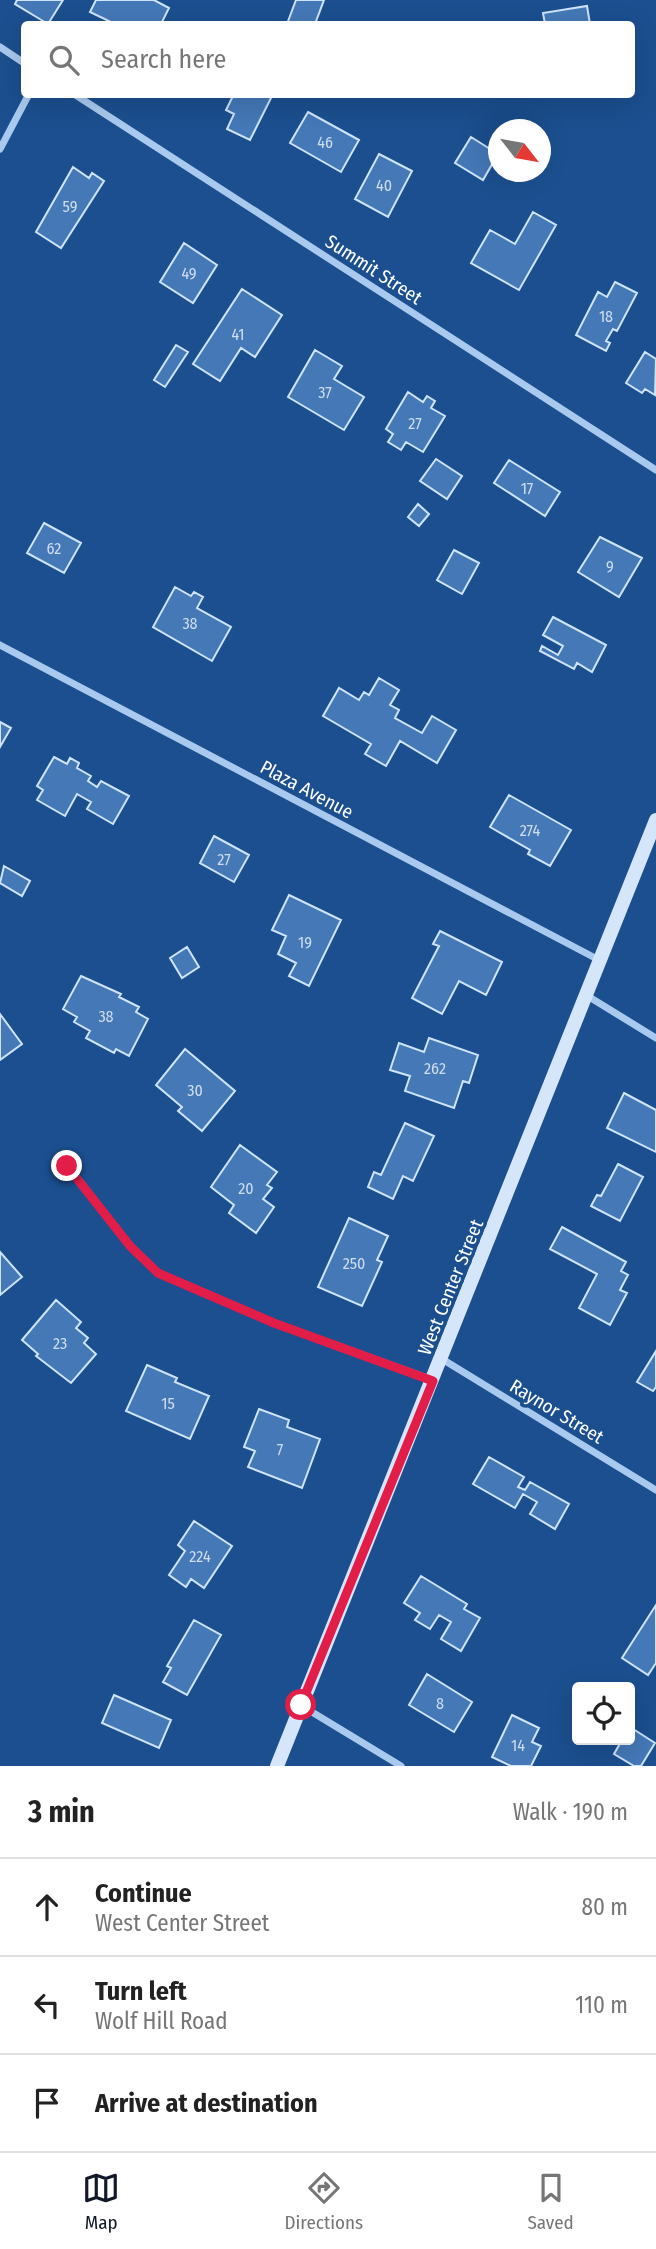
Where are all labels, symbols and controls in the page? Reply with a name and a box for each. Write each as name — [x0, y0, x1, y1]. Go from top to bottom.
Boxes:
search box — [21, 21, 635, 98]
icon: search — [45, 41, 83, 79]
text: Search here — [101, 44, 226, 75]
north arrow — [488, 119, 551, 182]
house number: 46 — [317, 133, 333, 152]
house number: 40 — [376, 176, 392, 195]
house number: 59 — [63, 197, 78, 216]
street label: Summit Street — [321, 230, 427, 310]
house number: 49 — [181, 264, 197, 283]
house number: 18 — [599, 307, 613, 326]
house number: 41 — [231, 325, 245, 344]
house number: 37 — [318, 383, 332, 402]
house number: 27 — [408, 414, 422, 433]
house number: 17 — [521, 479, 534, 498]
house number: 62 — [47, 539, 61, 558]
house number: 9 — [606, 557, 614, 576]
house number: 38 — [182, 614, 198, 633]
street label: Plaza Avenue — [256, 755, 357, 824]
house number: 274 — [520, 821, 541, 840]
house number: 27 — [217, 850, 231, 869]
house number: 19 — [298, 933, 312, 952]
house number: 38 — [98, 1007, 114, 1026]
house number: 262 — [424, 1059, 446, 1078]
house number: 30 — [187, 1081, 203, 1100]
route end — [51, 1150, 82, 1181]
house number: 20 — [238, 1179, 254, 1198]
street label: West Center Street — [413, 1215, 488, 1358]
house number: 250 — [343, 1254, 365, 1273]
house number: 23 — [53, 1334, 67, 1353]
street label: Raynor Street — [506, 1374, 609, 1449]
house number: 15 — [161, 1394, 175, 1413]
house number: 7 — [277, 1440, 284, 1459]
house number: 224 — [189, 1547, 211, 1566]
map controls — [572, 1682, 635, 1745]
button: locate — [572, 1682, 635, 1745]
route start — [285, 1689, 316, 1720]
house number: 8 — [436, 1694, 444, 1713]
house number: 14 — [511, 1736, 525, 1755]
text: 3 min — [28, 1794, 95, 1830]
text: Walk · 190 m — [513, 1798, 628, 1826]
text: Continue — [95, 1878, 192, 1909]
icon: ahead — [28, 1888, 66, 1926]
text: 80 m — [581, 1893, 628, 1921]
text: West Center Street — [95, 1909, 269, 1937]
text: Turn left — [95, 1976, 187, 2007]
icon: left — [28, 1986, 66, 2024]
text: 110 m — [575, 1991, 628, 2019]
text: Wolf Hill Road — [95, 2007, 228, 2035]
icon: arrive — [28, 2084, 66, 2122]
text: Arrive at destination — [95, 2088, 318, 2119]
tab: Map — [82, 2169, 120, 2234]
tab: Directions — [284, 2169, 363, 2234]
tab: Saved — [527, 2169, 574, 2234]

